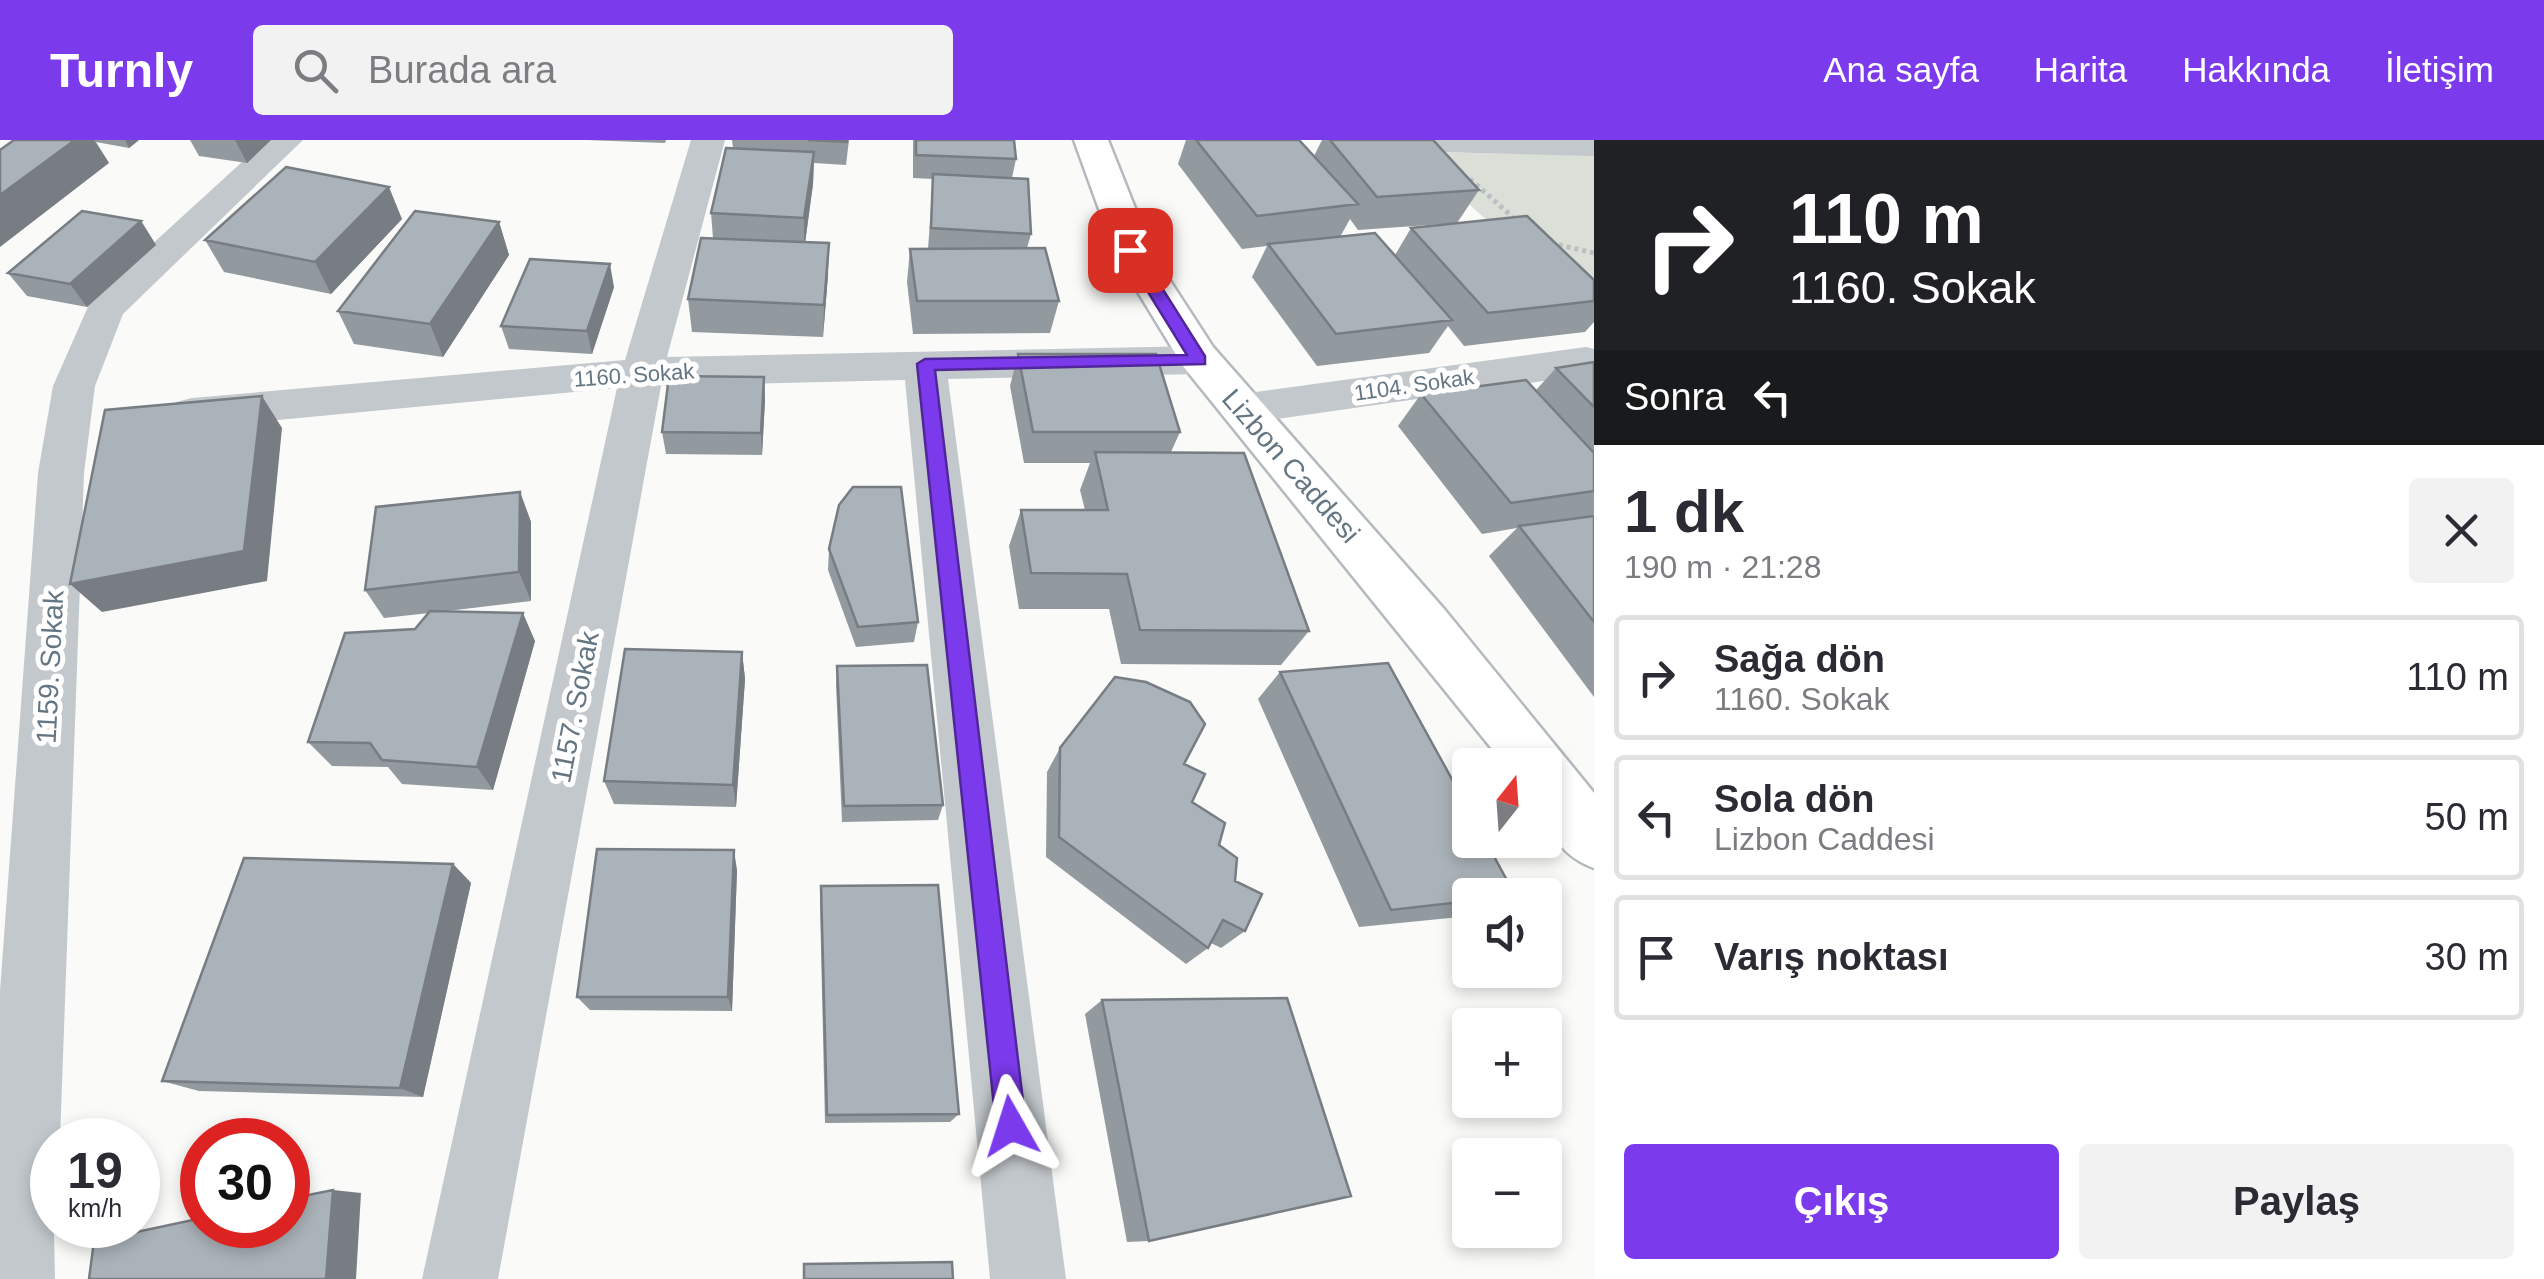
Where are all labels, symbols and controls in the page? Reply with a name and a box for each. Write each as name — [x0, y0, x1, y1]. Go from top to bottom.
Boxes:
search box — [253, 25, 953, 115]
icon: search — [288, 43, 343, 98]
text: Turnly — [50, 44, 193, 97]
text: Burada ara — [368, 49, 556, 91]
text: Ana sayfa — [1823, 50, 1979, 89]
text: Harita — [2034, 50, 2127, 89]
text: Hakkında — [2182, 50, 2330, 89]
text: İletişim — [2385, 50, 2494, 89]
icon: right — [1624, 180, 1754, 310]
text: 110 m — [1789, 180, 1984, 258]
pin — [1088, 208, 1173, 293]
icon: arrive — [1103, 223, 1158, 278]
text: 1160. Sokak — [1789, 262, 2036, 313]
street label: 1160. Sokak — [573, 358, 696, 392]
street label: 1104. Sokak — [1353, 364, 1476, 406]
icon: left — [1745, 370, 1800, 425]
text: Sonra — [1624, 376, 1725, 418]
street label: Lizbon Caddesi — [1216, 383, 1366, 549]
text: 1 dk — [1624, 478, 1744, 545]
button: close — [2409, 478, 2514, 583]
text: 190 m · 21:28 — [1624, 549, 1821, 585]
street label: 1159. Sokak — [31, 589, 70, 745]
street label: 1157. Sokak — [545, 628, 605, 785]
text: Sağa dön — [1714, 638, 1885, 680]
icon: right — [1629, 650, 1684, 705]
text: 110 m — [2406, 656, 2509, 698]
text: 1160. Sokak — [1714, 681, 1890, 717]
north arrow — [1452, 748, 1562, 858]
map controls — [1452, 748, 1562, 1248]
text: Sola dön — [1714, 778, 1874, 820]
icon: left — [1629, 790, 1684, 845]
text: 50 m — [2425, 796, 2509, 838]
text: Lizbon Caddesi — [1714, 821, 1935, 857]
button: sound — [1452, 878, 1562, 988]
icon: arrive — [1629, 930, 1684, 985]
text: Varış noktası — [1714, 936, 1948, 978]
text: 30 m — [2425, 936, 2509, 978]
button: + — [1452, 1008, 1562, 1118]
position arrow — [959, 1074, 1063, 1178]
speed limit sign: 30 — [180, 1118, 310, 1248]
button: − — [1452, 1138, 1562, 1248]
text: 19 — [67, 1143, 123, 1199]
button: Çıkış — [1624, 1144, 2059, 1259]
button: Paylaş — [2079, 1144, 2514, 1259]
text: km/h — [68, 1194, 122, 1222]

